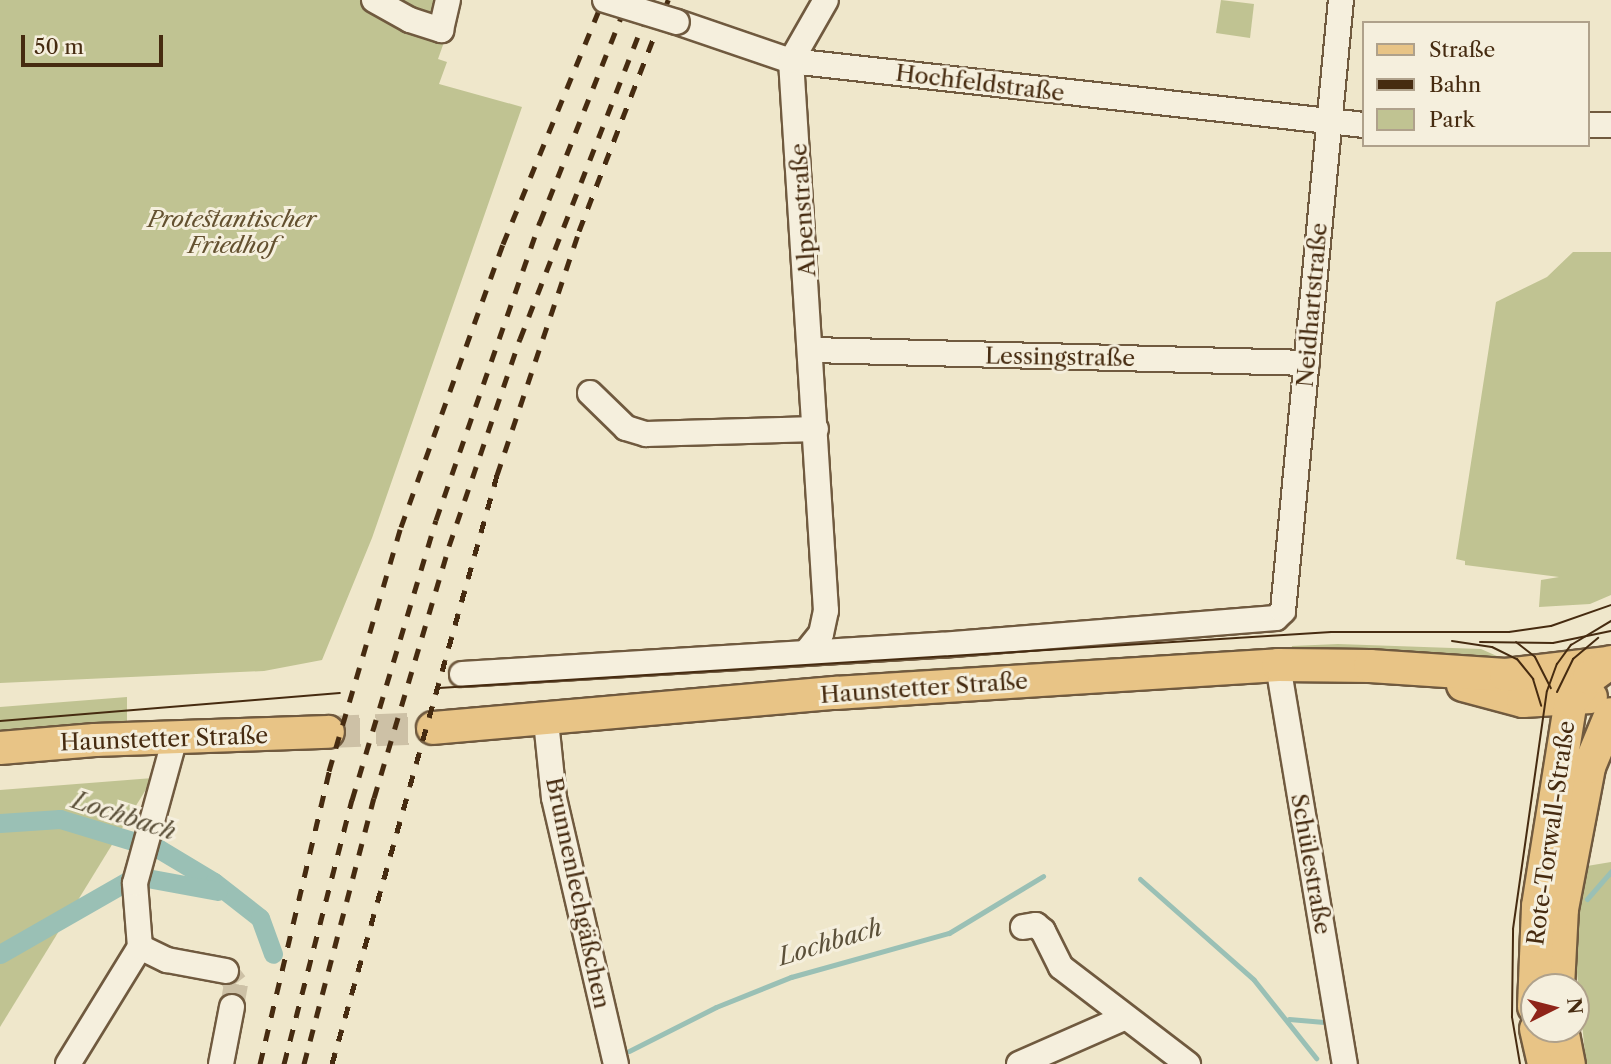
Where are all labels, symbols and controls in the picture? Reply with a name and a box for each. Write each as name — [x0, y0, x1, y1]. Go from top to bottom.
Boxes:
scale bar — [24, 21, 166, 65]
legend — [1362, 21, 1590, 147]
text: 50 m — [34, 34, 84, 59]
text: Straße — [1429, 37, 1495, 62]
street label: Hochfeldstraße — [894, 59, 1066, 107]
text: Bahn — [1429, 72, 1481, 97]
text: Park — [1429, 107, 1475, 132]
street label: Alpenstraße — [785, 142, 821, 278]
park label: Protestantischer Friedhof — [147, 205, 317, 259]
street label: Neidhartstraße — [1291, 221, 1333, 389]
street label: Lessingstraße — [985, 342, 1135, 372]
street label: Haunstetter Straße — [819, 667, 1029, 709]
street label: Rote-Torwall-Straße — [1522, 719, 1580, 947]
street label: Haunstetter Straße — [59, 722, 269, 756]
street label: Brunnenlechgäßchen — [540, 775, 616, 1011]
water label: Lochbach — [69, 786, 179, 846]
street label: Schülestraße — [1285, 792, 1337, 936]
water label: Lochbach — [775, 913, 885, 971]
north arrow — [1520, 973, 1590, 1043]
text: N — [1562, 997, 1587, 1015]

